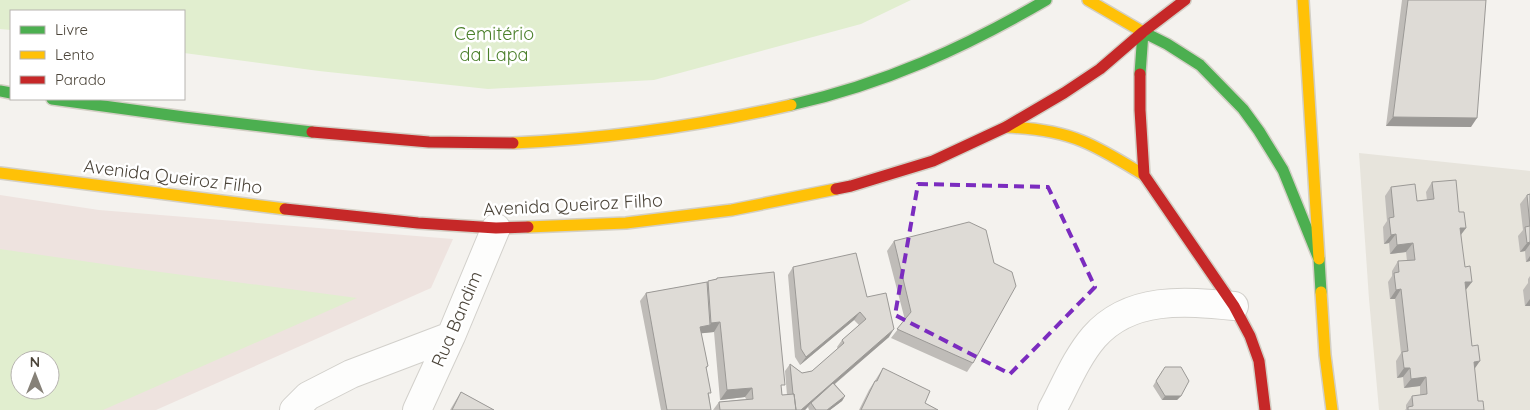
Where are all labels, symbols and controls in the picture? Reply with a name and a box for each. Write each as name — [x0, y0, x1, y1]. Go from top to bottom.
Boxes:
legend — [10, 10, 185, 100]
text: Livre — [55, 20, 88, 39]
park label: Cemitério da Lapa — [454, 22, 534, 66]
text: Lento — [55, 45, 94, 64]
text: Parado — [55, 70, 106, 89]
street label: Avenida Queiroz Filho — [82, 154, 264, 199]
street label: Avenida Queiroz Filho — [483, 188, 663, 221]
street label: Rua Bandim — [426, 267, 487, 370]
north arrow — [10, 350, 60, 400]
text: N — [30, 353, 40, 371]

